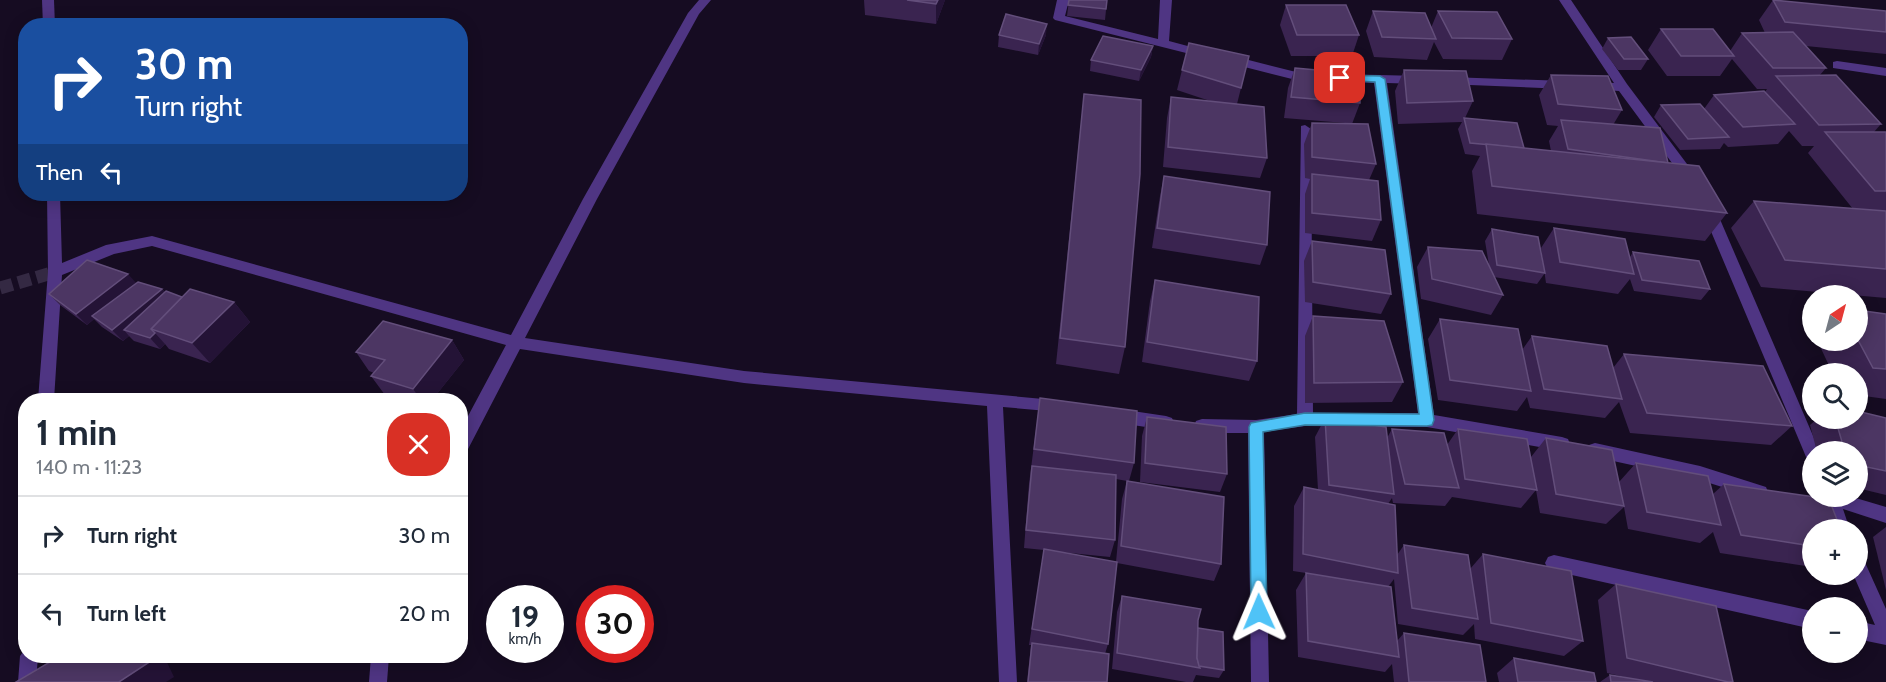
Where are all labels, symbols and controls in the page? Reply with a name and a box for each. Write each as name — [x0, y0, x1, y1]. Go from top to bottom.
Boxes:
text: 30 m — [135, 38, 233, 90]
icon: right — [36, 42, 114, 120]
pin — [1314, 52, 1365, 103]
icon: arrive — [1323, 61, 1356, 94]
text: Turn right — [135, 90, 242, 123]
icon: left — [95, 156, 128, 189]
text: Then — [36, 159, 83, 186]
north arrow — [1802, 285, 1868, 351]
map controls — [1802, 285, 1868, 663]
button: search — [1802, 363, 1868, 429]
text: 1 min — [36, 410, 117, 454]
button: close — [387, 413, 450, 476]
button: layers — [1802, 441, 1868, 507]
text: 140 m · 11:23 — [36, 455, 142, 479]
icon: right — [36, 519, 69, 552]
button: + — [1802, 519, 1868, 585]
text: Turn right — [87, 522, 177, 549]
text: 30 m — [398, 522, 450, 549]
position arrow — [1227, 580, 1291, 644]
speed limit sign: 30 — [576, 585, 654, 663]
icon: left — [36, 597, 69, 630]
button: − — [1802, 597, 1868, 663]
text: 19 — [511, 598, 539, 635]
text: Turn left — [87, 600, 166, 627]
text: 20 m — [399, 600, 450, 627]
text: km/h — [509, 630, 541, 648]

